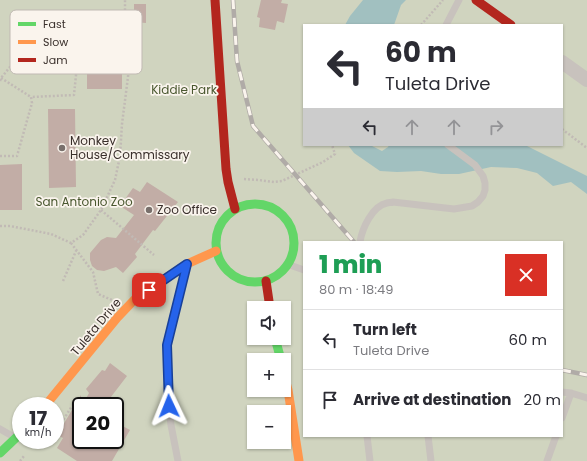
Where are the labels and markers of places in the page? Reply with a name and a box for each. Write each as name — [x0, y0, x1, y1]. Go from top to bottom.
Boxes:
place label: Monkey House/Commissary — [70, 132, 190, 163]
marker: Monkey House/Commissary — [57, 143, 67, 153]
place label: Zoo Office — [157, 201, 217, 218]
marker: Zoo Office — [144, 205, 154, 215]
pin — [132, 273, 166, 307]

